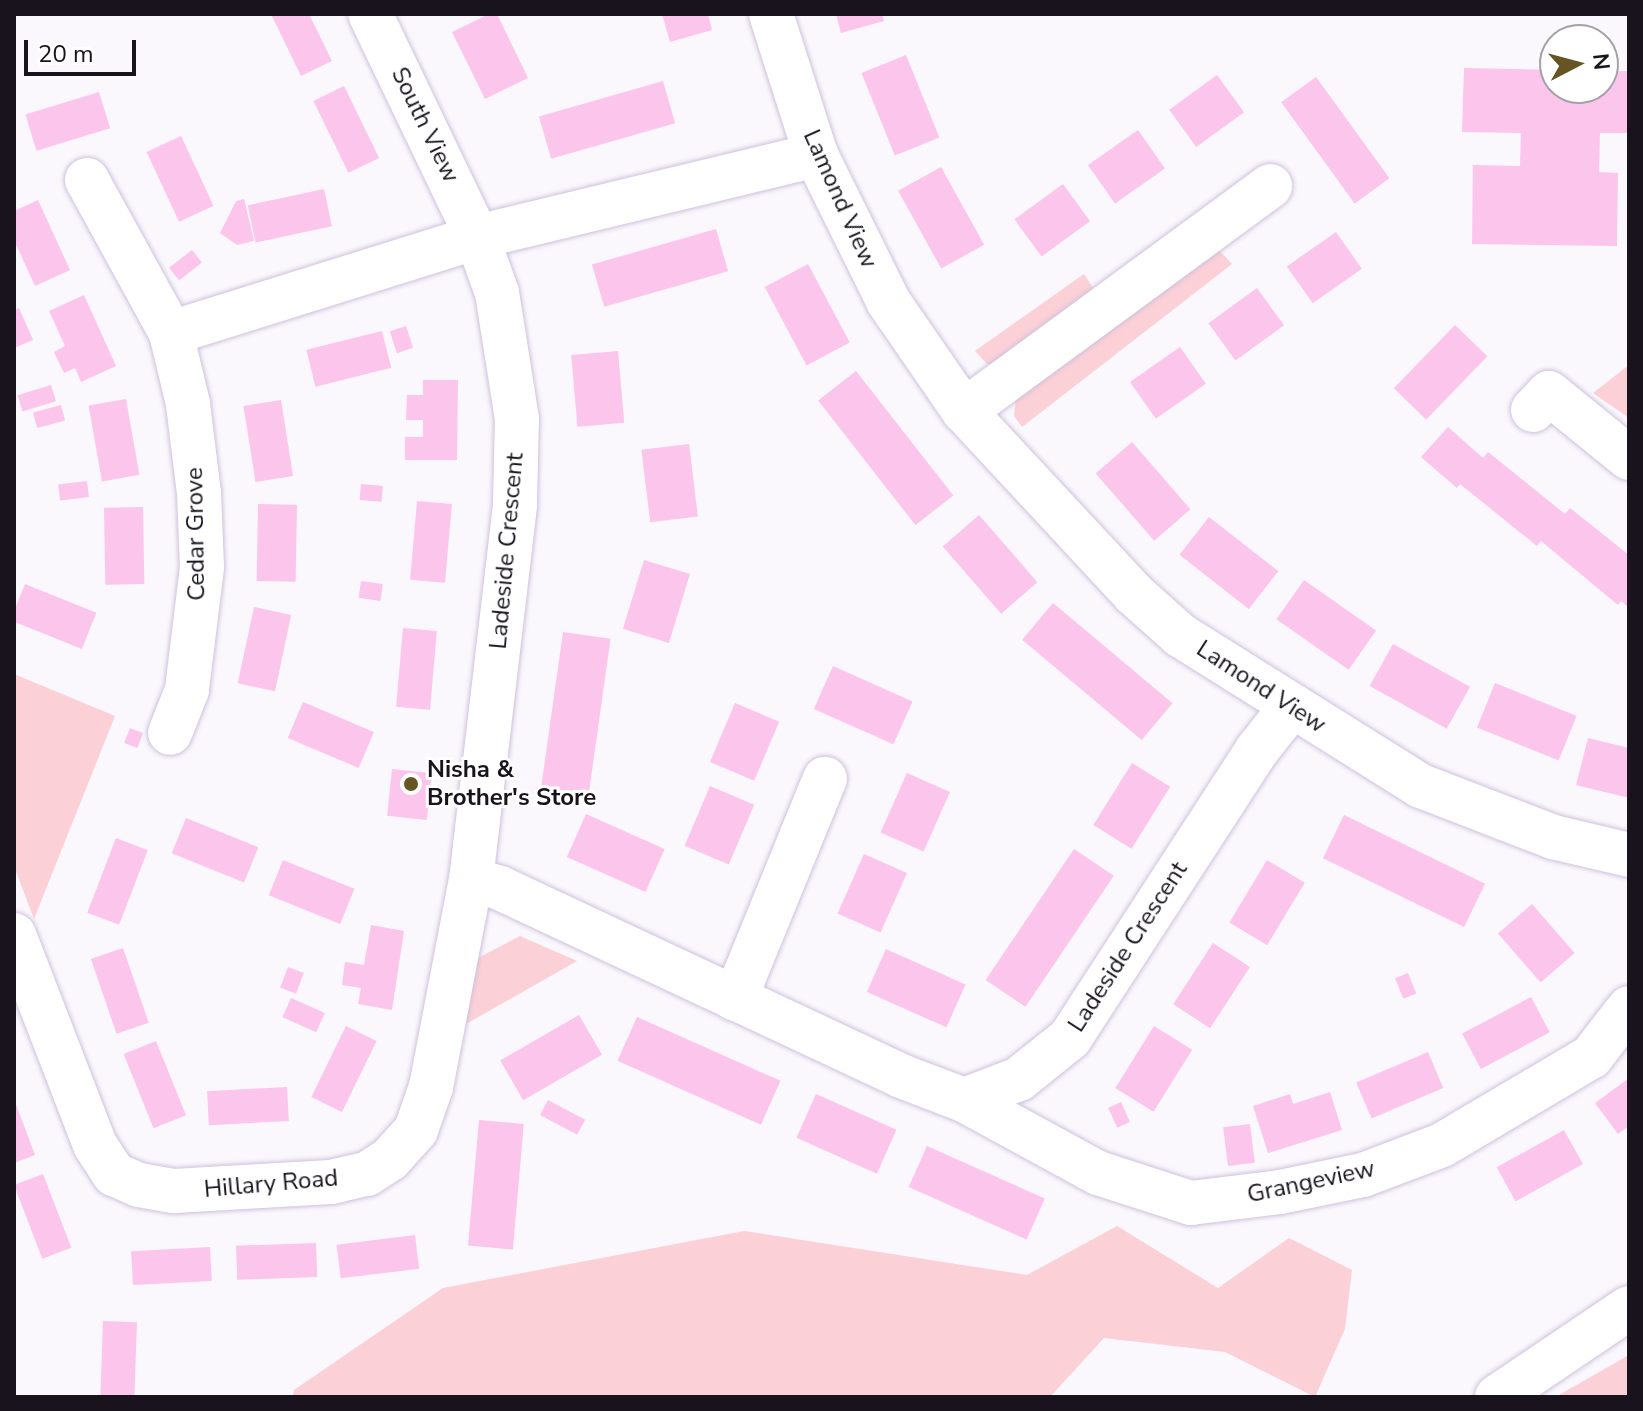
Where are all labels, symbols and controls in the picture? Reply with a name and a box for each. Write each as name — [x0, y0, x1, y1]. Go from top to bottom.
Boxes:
scale bar — [28, 24, 140, 74]
north arrow — [1539, 24, 1619, 104]
text: 20 m — [38, 38, 94, 70]
text: N — [1585, 52, 1617, 71]
street label: South View — [385, 63, 465, 187]
street label: Lamond View — [797, 125, 883, 273]
street label: Ladeside Crescent — [484, 452, 530, 650]
street label: Cedar Grove — [180, 467, 212, 601]
street label: Lamond View — [1191, 635, 1331, 739]
place label: Nisha & Brother's Store — [427, 756, 596, 812]
marker: Nisha & Brother's Store — [402, 775, 420, 793]
street label: Ladeside Crescent — [1062, 856, 1194, 1038]
street label: Grangeview — [1245, 1154, 1377, 1210]
street label: Hillary Road — [203, 1164, 339, 1204]

